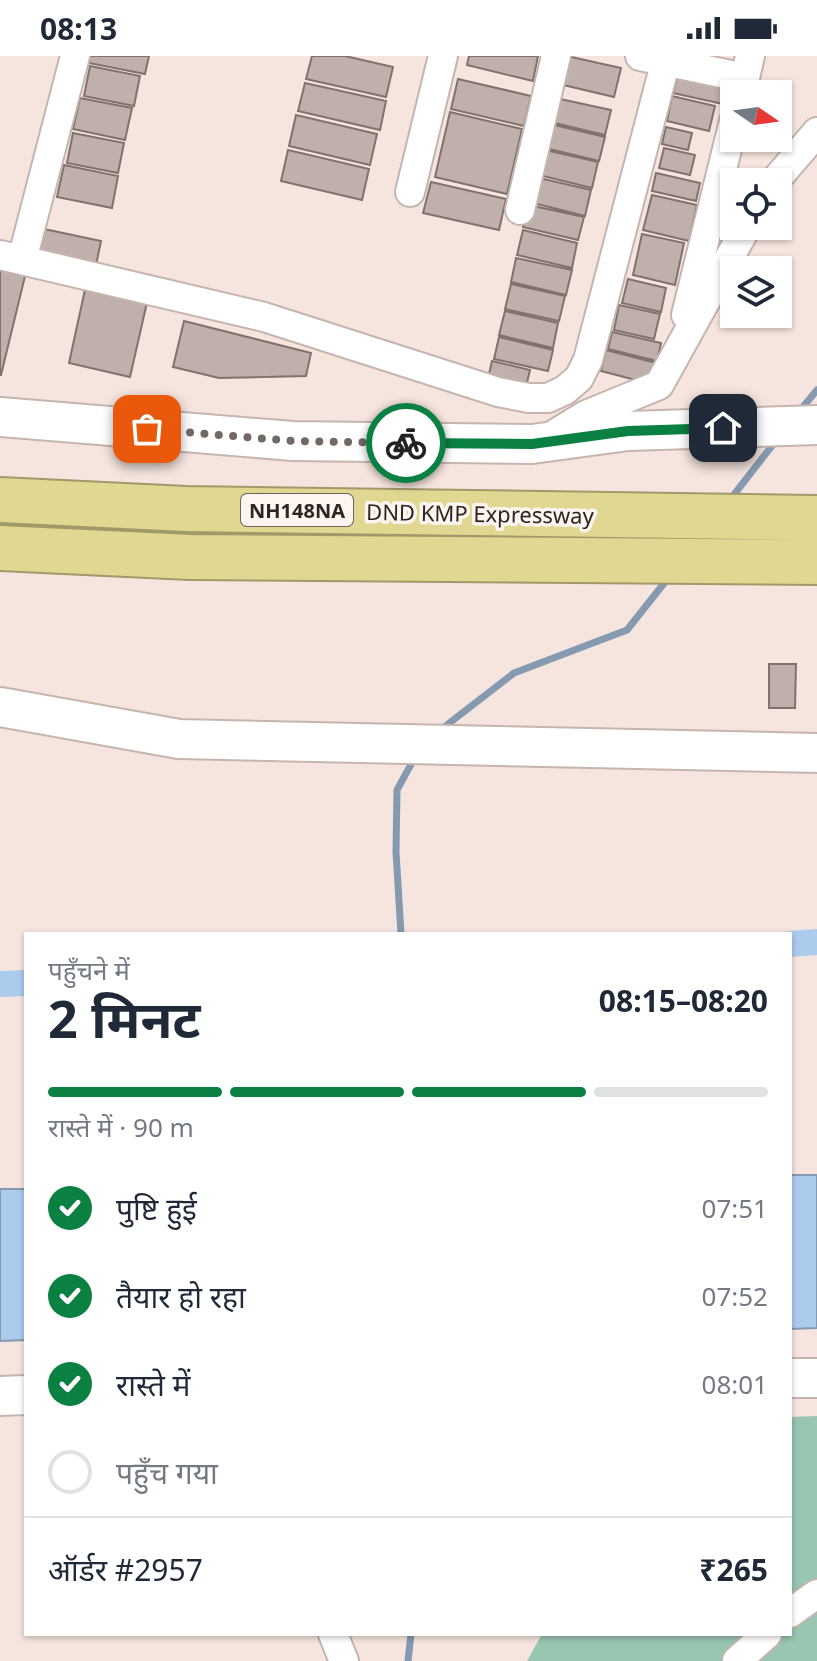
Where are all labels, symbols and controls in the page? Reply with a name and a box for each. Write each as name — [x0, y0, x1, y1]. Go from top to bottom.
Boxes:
text: 08:13 — [40, 8, 117, 49]
north arrow — [720, 80, 792, 152]
map controls — [720, 80, 792, 328]
button: locate — [720, 168, 792, 240]
button: layers — [720, 256, 792, 328]
pin — [689, 394, 757, 462]
pin — [113, 395, 181, 463]
courier — [366, 403, 446, 483]
icon: home — [701, 406, 745, 450]
icon: bag — [125, 407, 169, 451]
icon: bike — [384, 421, 428, 465]
road number: NH148NA — [241, 494, 353, 526]
street label: DND KMP Expressway — [366, 496, 595, 530]
text: पहुँचने में — [48, 952, 130, 988]
text: 08:15–08:20 — [599, 980, 768, 1021]
text: 2 मिनट — [48, 982, 200, 1053]
text: रास्ते में · 90 m — [48, 1109, 194, 1145]
icon: check — [48, 1186, 92, 1230]
text: पुष्टि हुई — [116, 1188, 197, 1229]
text: 07:51 — [702, 1190, 768, 1226]
icon: check — [48, 1274, 92, 1318]
text: तैयार हो रहा — [116, 1276, 246, 1317]
text: 07:52 — [702, 1278, 768, 1314]
icon: check — [48, 1362, 92, 1406]
text: रास्ते में — [116, 1364, 191, 1405]
text: 08:01 — [702, 1366, 768, 1402]
text: पहुँच गया — [116, 1452, 218, 1493]
text: ऑर्डर #2957 — [48, 1549, 203, 1590]
text: ₹265 — [699, 1549, 768, 1590]

